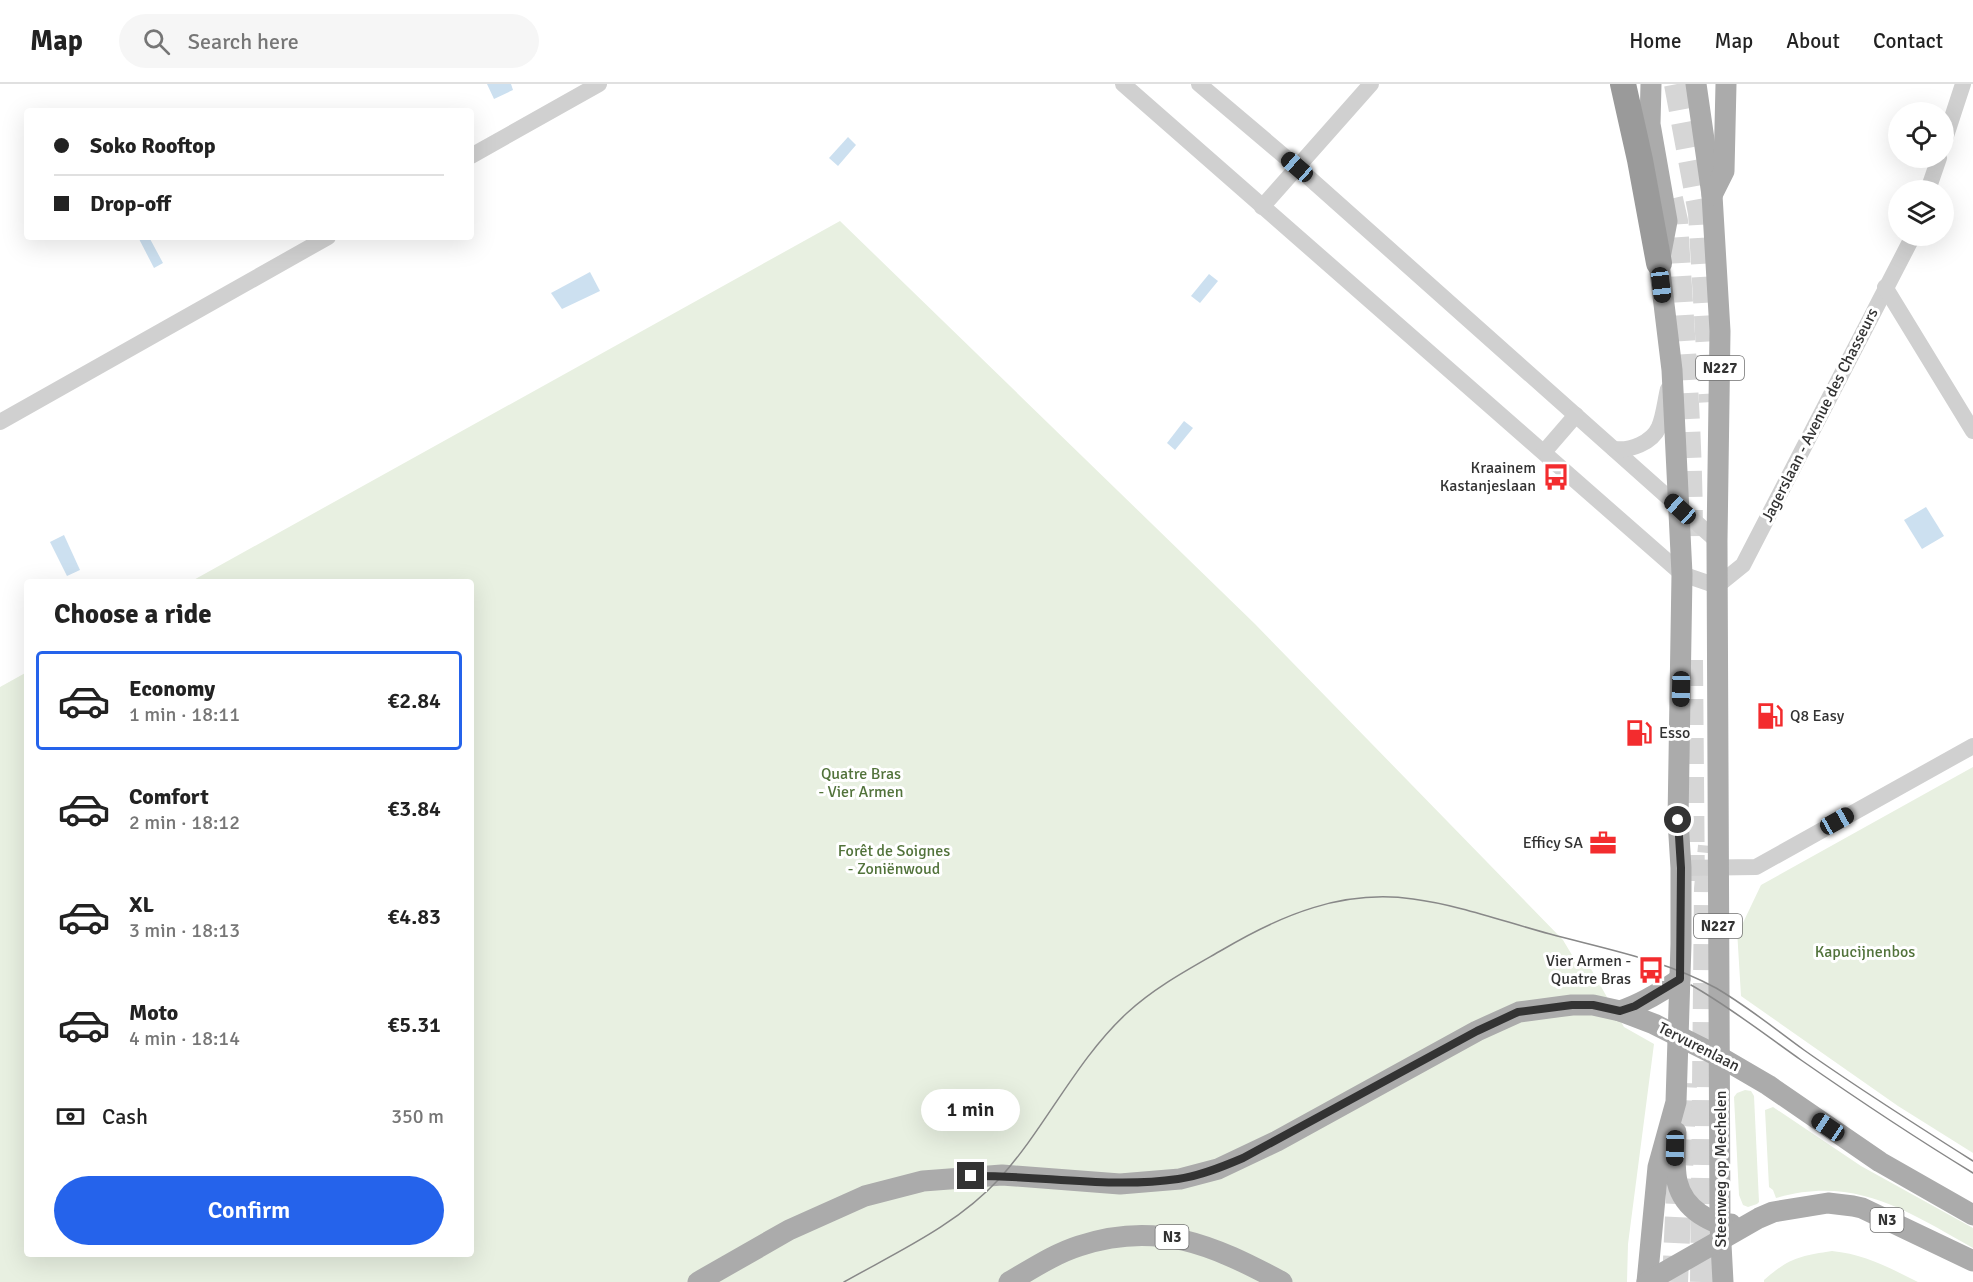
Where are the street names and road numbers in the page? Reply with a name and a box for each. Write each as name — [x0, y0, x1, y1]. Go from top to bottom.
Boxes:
street label: Jagerslaan - Avenue des Chasseurs — [1757, 305, 1883, 525]
road number: N227 — [1696, 356, 1744, 380]
road number: N227 — [1694, 914, 1742, 938]
street label: Tervurenlaan — [1655, 1018, 1743, 1076]
street label: Steenweg op Mechelen — [1711, 1091, 1731, 1247]
road number: N3 — [1870, 1208, 1904, 1232]
road number: N3 — [1156, 1225, 1188, 1249]

